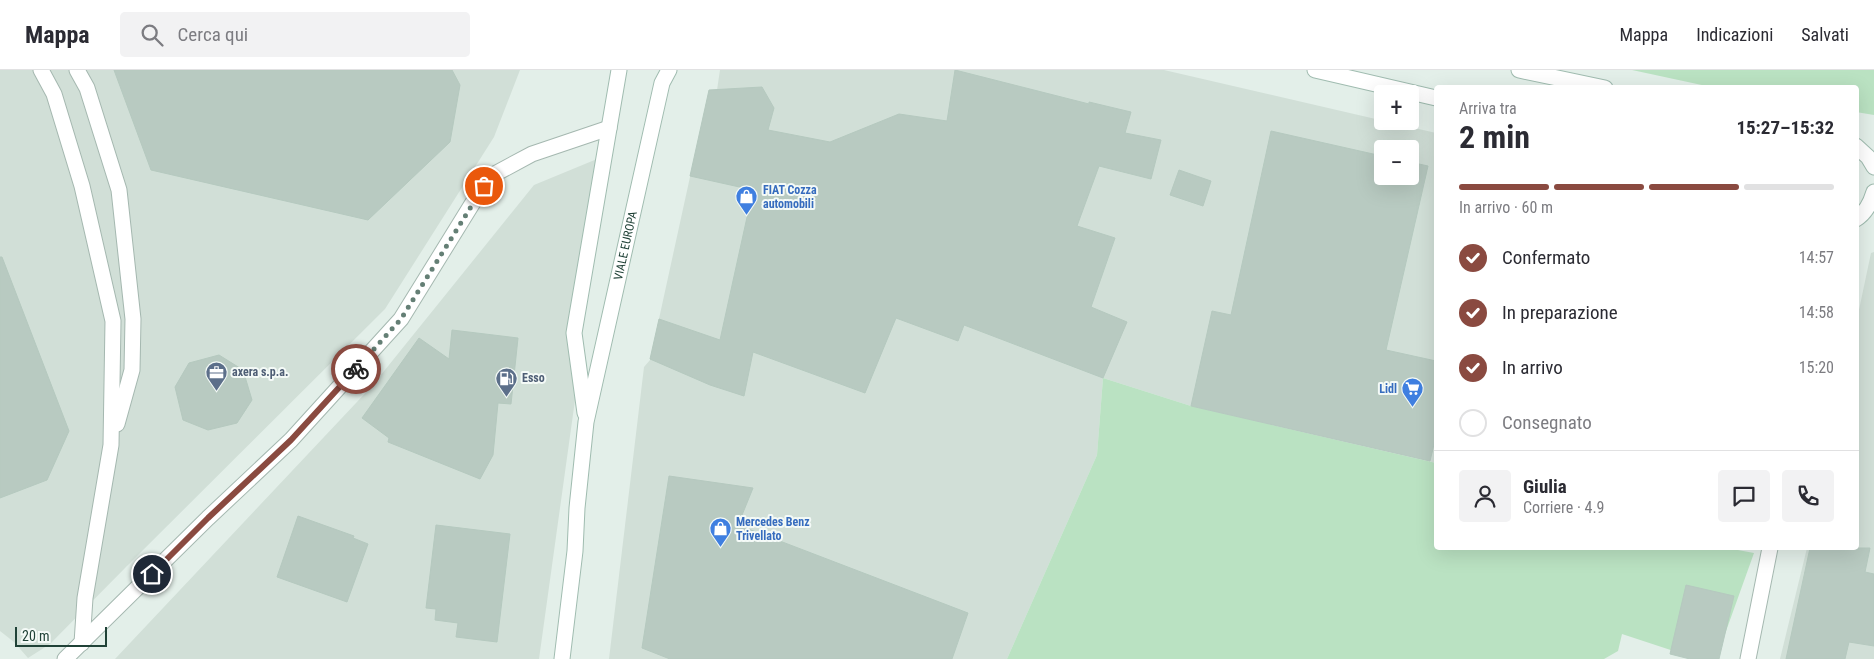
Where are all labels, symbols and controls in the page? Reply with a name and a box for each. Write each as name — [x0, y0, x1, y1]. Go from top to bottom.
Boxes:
search box — [120, 12, 470, 57]
text: Mappa — [25, 21, 90, 49]
icon: search — [138, 21, 166, 49]
text: Cerca qui — [178, 23, 248, 46]
text: Mappa — [1620, 24, 1668, 45]
text: Indicazioni — [1696, 24, 1773, 45]
text: Salvati — [1801, 24, 1849, 45]
map controls — [1374, 85, 1419, 185]
button: + — [1374, 85, 1419, 130]
text: Arriva tra — [1459, 99, 1517, 118]
text: 15:27–15:32 — [1736, 116, 1834, 139]
text: 2 min — [1459, 118, 1530, 156]
button: − — [1374, 140, 1419, 185]
pin — [463, 165, 505, 207]
icon: bag — [470, 172, 498, 200]
place label: FIAT Cozza automobili — [763, 183, 817, 211]
shop icon: FIAT Cozza automobili — [735, 185, 759, 216]
text: In arrivo · 60 m — [1459, 198, 1553, 217]
street label: VIALE EUROPA — [611, 210, 640, 282]
icon: check — [1459, 244, 1487, 272]
text: Confermato — [1502, 246, 1590, 269]
text: 14:57 — [1799, 248, 1834, 267]
icon: check — [1459, 299, 1487, 327]
text: In preparazione — [1502, 301, 1618, 324]
text: 14:58 — [1799, 303, 1834, 322]
courier — [331, 344, 381, 394]
icon: check — [1459, 354, 1487, 382]
icon: bike — [342, 355, 370, 383]
text: In arrivo — [1502, 356, 1563, 379]
text: 15:20 — [1799, 358, 1834, 377]
office icon: axera s.p.a. — [204, 360, 228, 391]
place label: axera s.p.a. — [232, 365, 288, 379]
fuel station icon: Esso — [494, 366, 518, 397]
place label: Esso — [522, 371, 545, 385]
supermarket icon: Lidl — [1401, 377, 1425, 408]
place label: Lidl — [1379, 382, 1397, 396]
text: Consegnato — [1502, 411, 1592, 434]
button: person — [1459, 470, 1511, 522]
button: chat — [1718, 470, 1770, 522]
button: phone — [1782, 470, 1834, 522]
text: Giulia — [1523, 475, 1567, 498]
text: Corriere · 4.9 — [1523, 498, 1605, 517]
place label: Mercedes Benz Trivellato — [736, 515, 810, 543]
shop icon: Mercedes Benz Trivellato — [708, 517, 732, 548]
pin — [131, 553, 173, 595]
icon: home — [138, 560, 166, 588]
scale bar — [15, 624, 108, 647]
text: 20 m — [22, 628, 50, 644]

